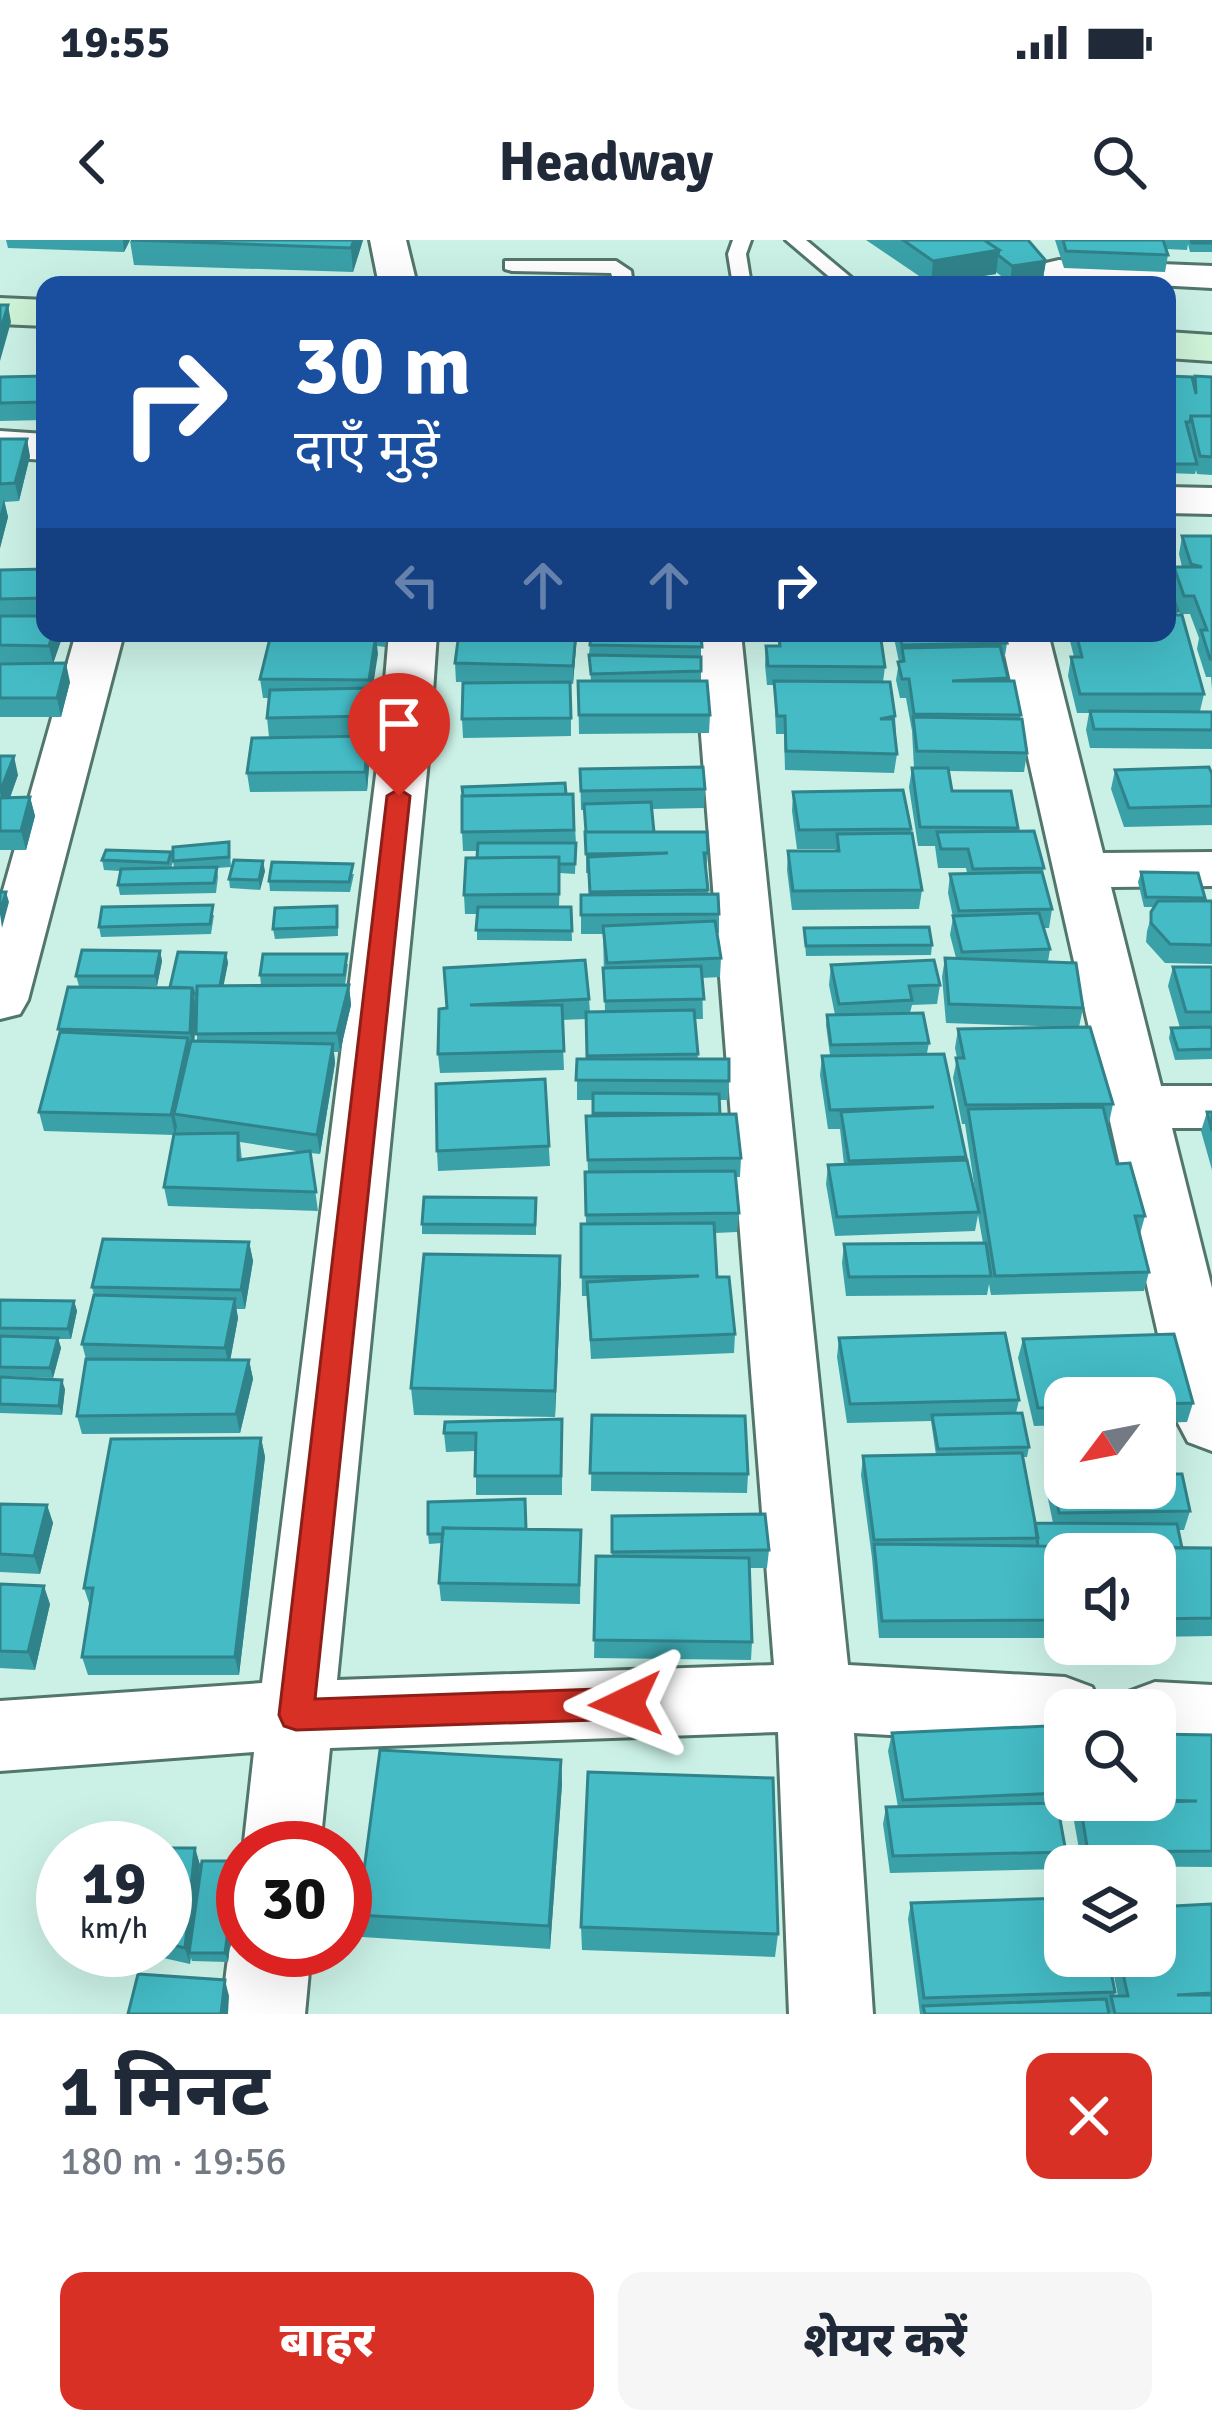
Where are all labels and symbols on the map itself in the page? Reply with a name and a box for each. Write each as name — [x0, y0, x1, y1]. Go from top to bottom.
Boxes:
pin — [348, 673, 450, 796]
north arrow — [1044, 1377, 1176, 1509]
position arrow — [563, 1641, 689, 1767]
speed limit sign: 30 — [216, 1821, 372, 1977]

